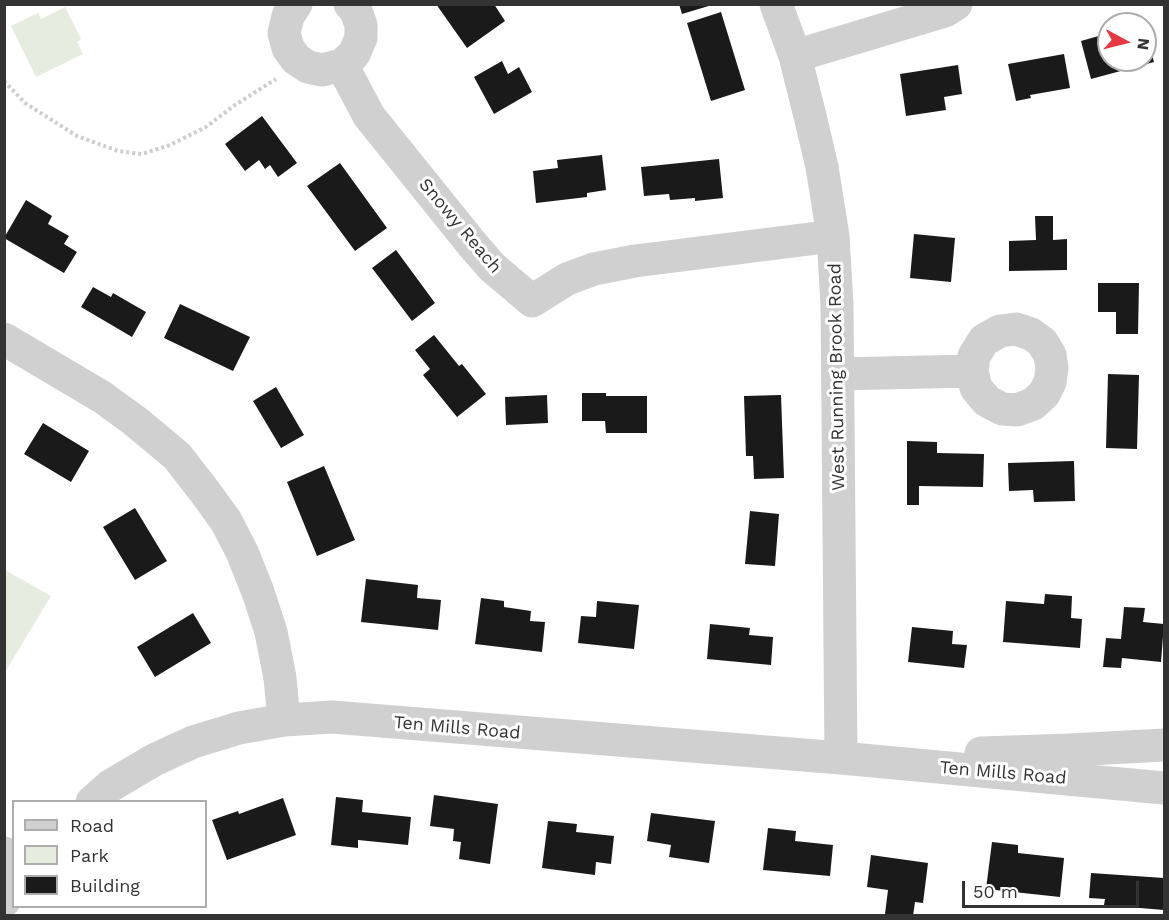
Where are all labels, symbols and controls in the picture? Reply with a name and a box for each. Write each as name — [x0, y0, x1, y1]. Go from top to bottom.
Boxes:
north arrow — [1097, 12, 1157, 72]
text: N — [1133, 37, 1154, 51]
street label: Snowy Reach — [414, 174, 506, 278]
street label: West Running Brook Road — [824, 263, 850, 491]
street label: Ten Mills Road — [393, 712, 521, 744]
street label: Ten Mills Road — [939, 757, 1067, 789]
legend — [12, 800, 207, 908]
text: Road — [70, 815, 114, 836]
text: Park — [70, 845, 109, 866]
scale bar — [965, 869, 1142, 907]
text: Building — [70, 875, 140, 896]
text: 50 m — [973, 881, 1018, 902]

